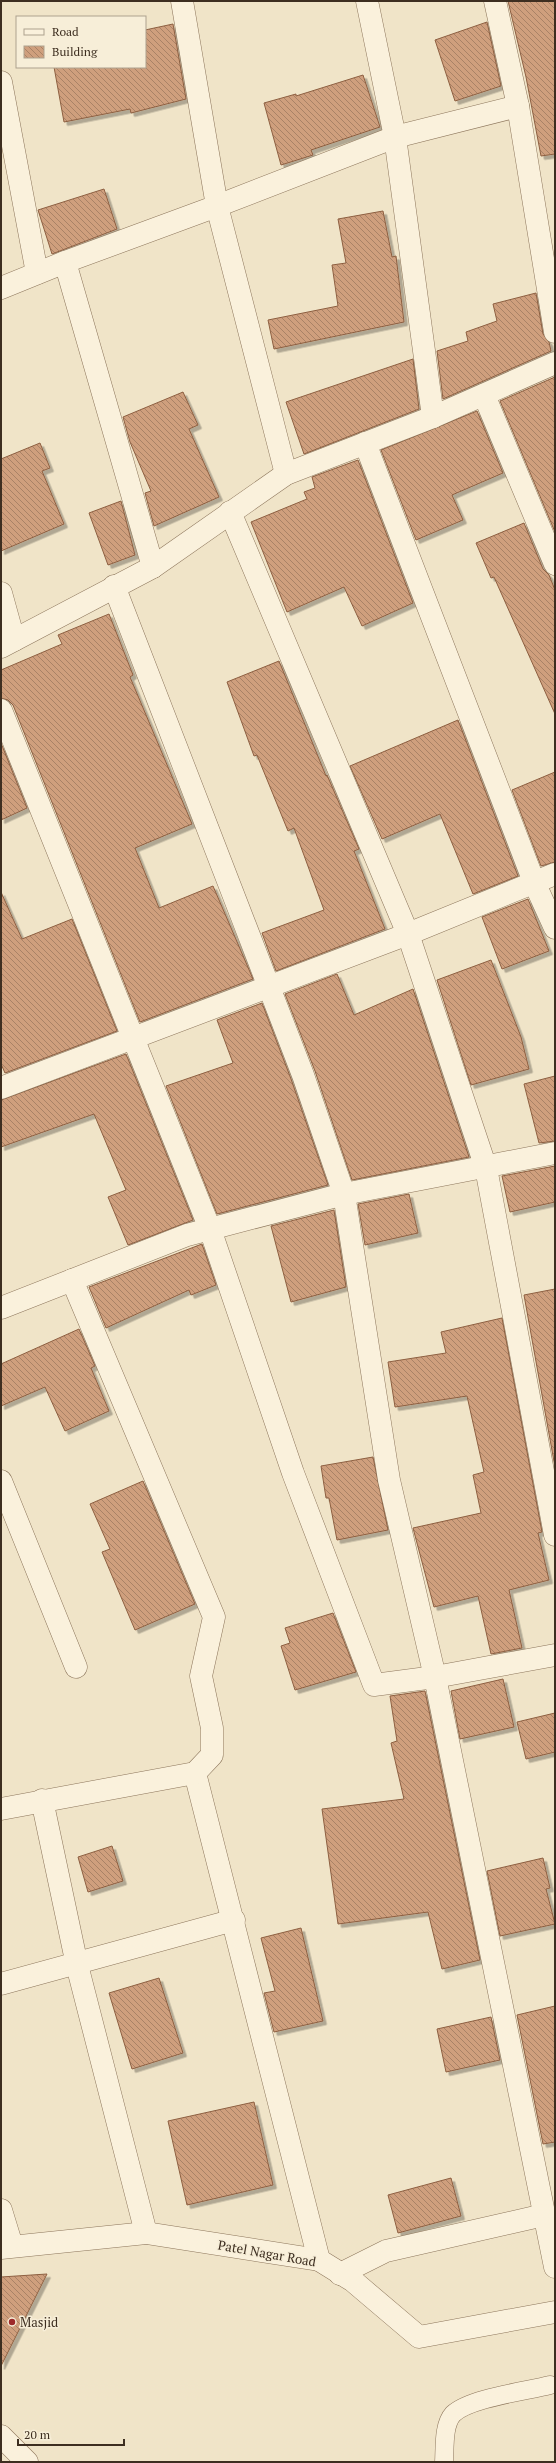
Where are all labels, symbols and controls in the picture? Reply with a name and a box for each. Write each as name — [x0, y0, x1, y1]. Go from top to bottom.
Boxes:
legend — [16, 16, 146, 68]
text: Road — [52, 24, 79, 39]
text: Building — [52, 44, 98, 59]
street label: Patel Nagar Road — [217, 2236, 317, 2270]
place label: Masjid — [20, 2313, 58, 2331]
marker: Masjid — [7, 2317, 17, 2327]
scale bar — [18, 2421, 124, 2447]
text: 20 m — [24, 2427, 51, 2442]

